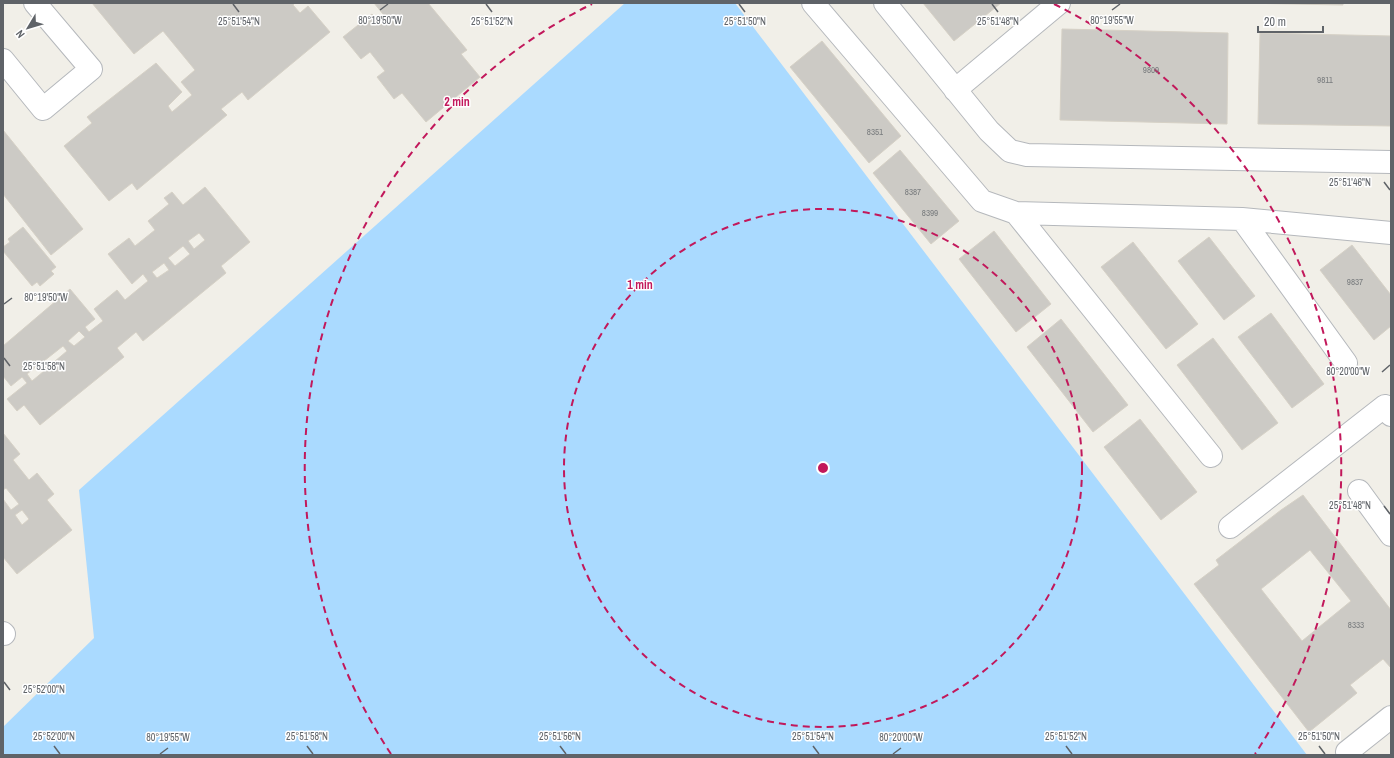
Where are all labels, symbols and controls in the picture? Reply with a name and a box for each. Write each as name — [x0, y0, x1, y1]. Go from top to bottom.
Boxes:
north arrow — [8, 8, 48, 48]
scale bar — [1258, 8, 1323, 34]
text: 80°19'50"W — [358, 14, 402, 27]
text: 80°19'55"W — [1090, 14, 1134, 27]
text: 20 m — [1264, 14, 1286, 30]
text: 25°51'54"N — [218, 15, 260, 28]
text: 25°51'52"N — [471, 15, 513, 28]
text: 25°51'50"N — [724, 15, 766, 28]
text: 25°51'48"N — [977, 15, 1019, 28]
text: N — [13, 27, 28, 41]
house number: 9809 — [1143, 64, 1159, 76]
house number: 9811 — [1317, 74, 1333, 86]
text: 2 min — [444, 94, 470, 110]
house number: 8351 — [867, 126, 883, 138]
text: 25°51'46"N — [1329, 176, 1371, 189]
house number: 8387 — [905, 186, 921, 198]
house number: 8399 — [922, 207, 938, 219]
house number: 9837 — [1347, 276, 1363, 288]
text: 1 min — [627, 277, 653, 293]
text: 80°19'50"W — [24, 291, 68, 304]
text: 25°51'58"N — [23, 360, 65, 373]
text: 80°20'00"W — [1326, 365, 1370, 378]
centre of rings — [816, 461, 830, 475]
text: 25°51'48"N — [1329, 499, 1371, 512]
house number: 8333 — [1348, 619, 1364, 631]
text: 25°52'00"N — [23, 683, 65, 696]
text: 25°52'00"N — [33, 730, 75, 743]
text: 25°51'58"N — [286, 730, 328, 743]
text: 25°51'56"N — [539, 730, 581, 743]
text: 25°51'54"N — [792, 730, 834, 743]
text: 25°51'52"N — [1045, 730, 1087, 743]
text: 25°51'50"N — [1298, 730, 1340, 743]
text: 80°19'55"W — [146, 731, 190, 744]
text: 80°20'00"W — [879, 731, 923, 744]

